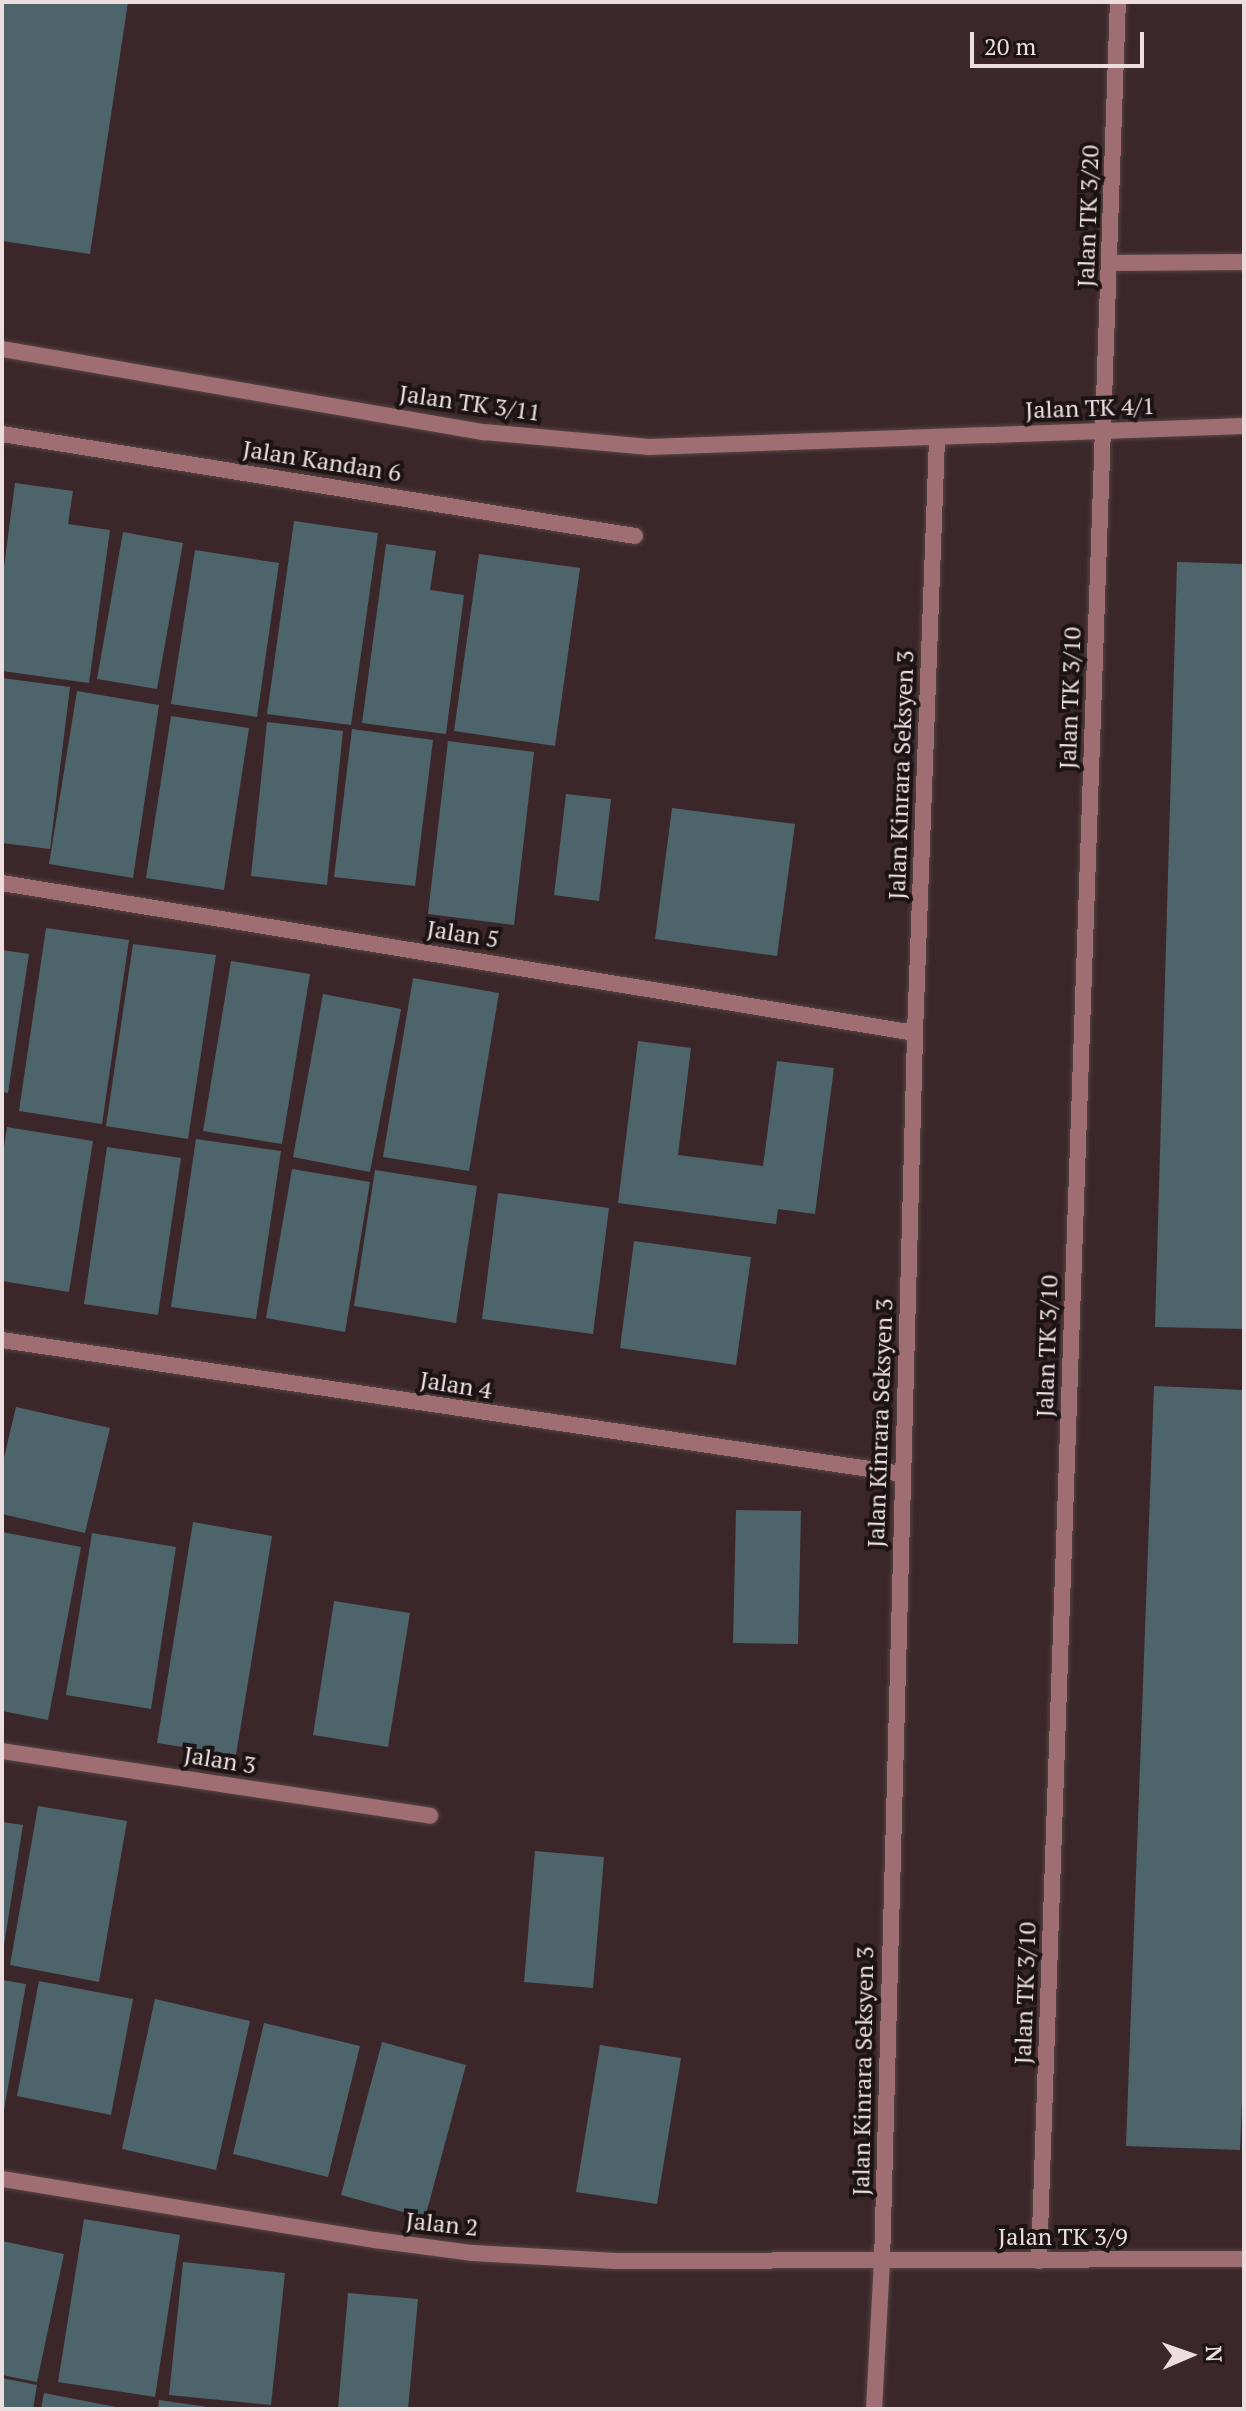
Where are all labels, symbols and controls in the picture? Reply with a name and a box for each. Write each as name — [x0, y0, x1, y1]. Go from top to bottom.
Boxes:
scale bar — [974, 16, 1148, 66]
text: 20 m — [984, 30, 1036, 62]
street label: Jalan TK 3/20 — [1071, 144, 1105, 288]
street label: Jalan TK 3/11 — [397, 379, 543, 427]
street label: Jalan TK 4/1 — [1025, 391, 1155, 425]
street label: Jalan Kandan 6 — [241, 434, 403, 488]
street label: Jalan TK 3/10 — [1053, 626, 1087, 770]
street label: Jalan Kinrara Seksyen 3 — [882, 650, 920, 900]
street label: Jalan 5 — [425, 914, 501, 954]
street label: Jalan TK 3/10 — [1030, 1274, 1064, 1418]
street label: Jalan Kinrara Seksyen 3 — [861, 1298, 899, 1548]
street label: Jalan 4 — [418, 1365, 494, 1405]
street label: Jalan 3 — [182, 1740, 258, 1780]
street label: Jalan TK 3/10 — [1008, 1921, 1042, 2065]
street label: Jalan Kinrara Seksyen 3 — [846, 1946, 880, 2196]
street label: Jalan 2 — [404, 2206, 480, 2242]
street label: Jalan TK 3/9 — [998, 2223, 1128, 2251]
north arrow — [1150, 2315, 1230, 2395]
text: N — [1200, 2345, 1229, 2363]

